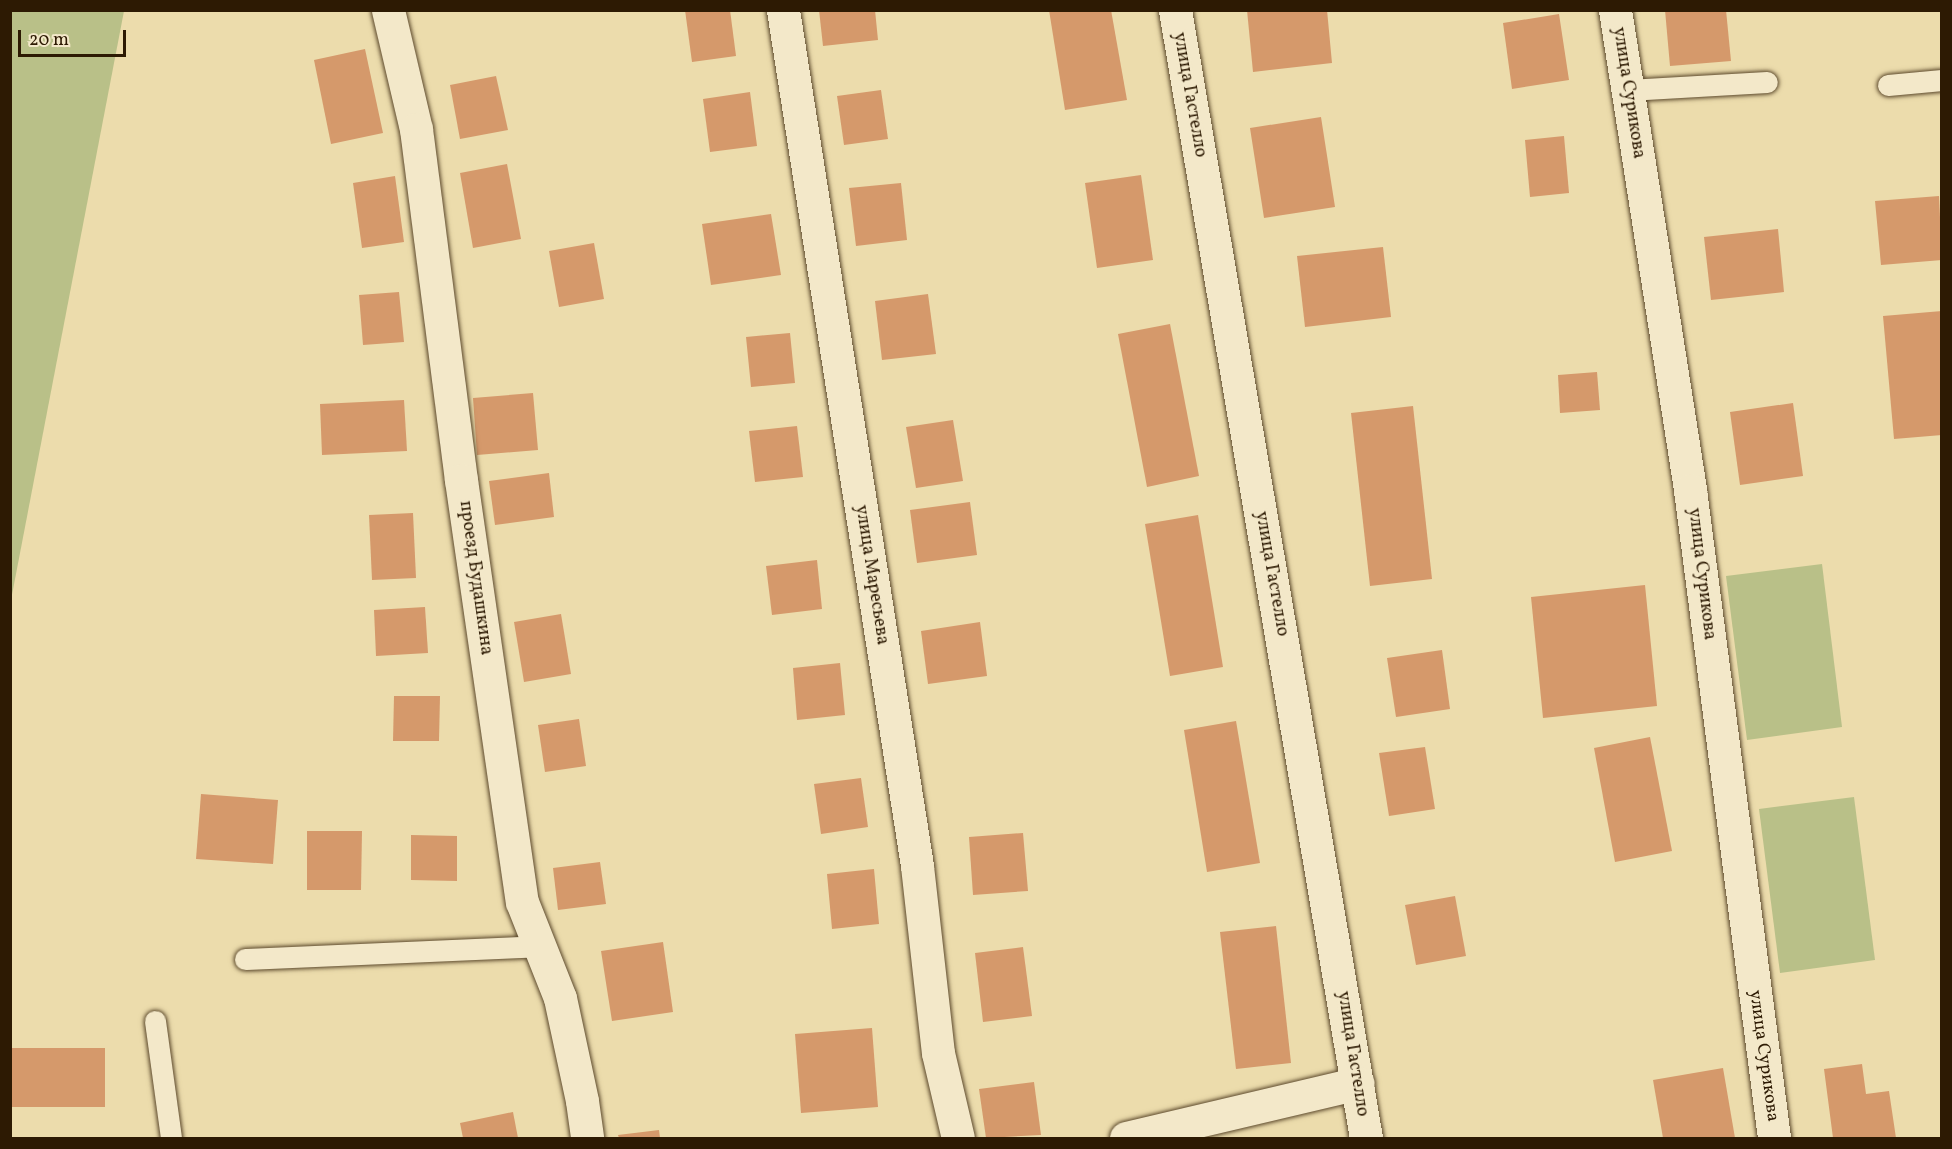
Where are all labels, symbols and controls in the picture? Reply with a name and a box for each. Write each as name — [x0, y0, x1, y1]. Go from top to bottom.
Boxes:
scale bar — [21, 18, 129, 56]
street label: улица Сурикова — [1607, 26, 1649, 160]
text: 20 m — [29, 28, 69, 53]
street label: улица Гастелло — [1167, 31, 1211, 159]
street label: проезд Будашкина — [453, 500, 497, 656]
street label: улица Маресьева — [849, 504, 893, 646]
street label: улица Сурикова — [1682, 507, 1720, 641]
street label: улица Гастелло — [1249, 510, 1293, 638]
street label: улица Сурикова — [1743, 989, 1783, 1123]
street label: улица Гастелло — [1331, 990, 1373, 1118]

